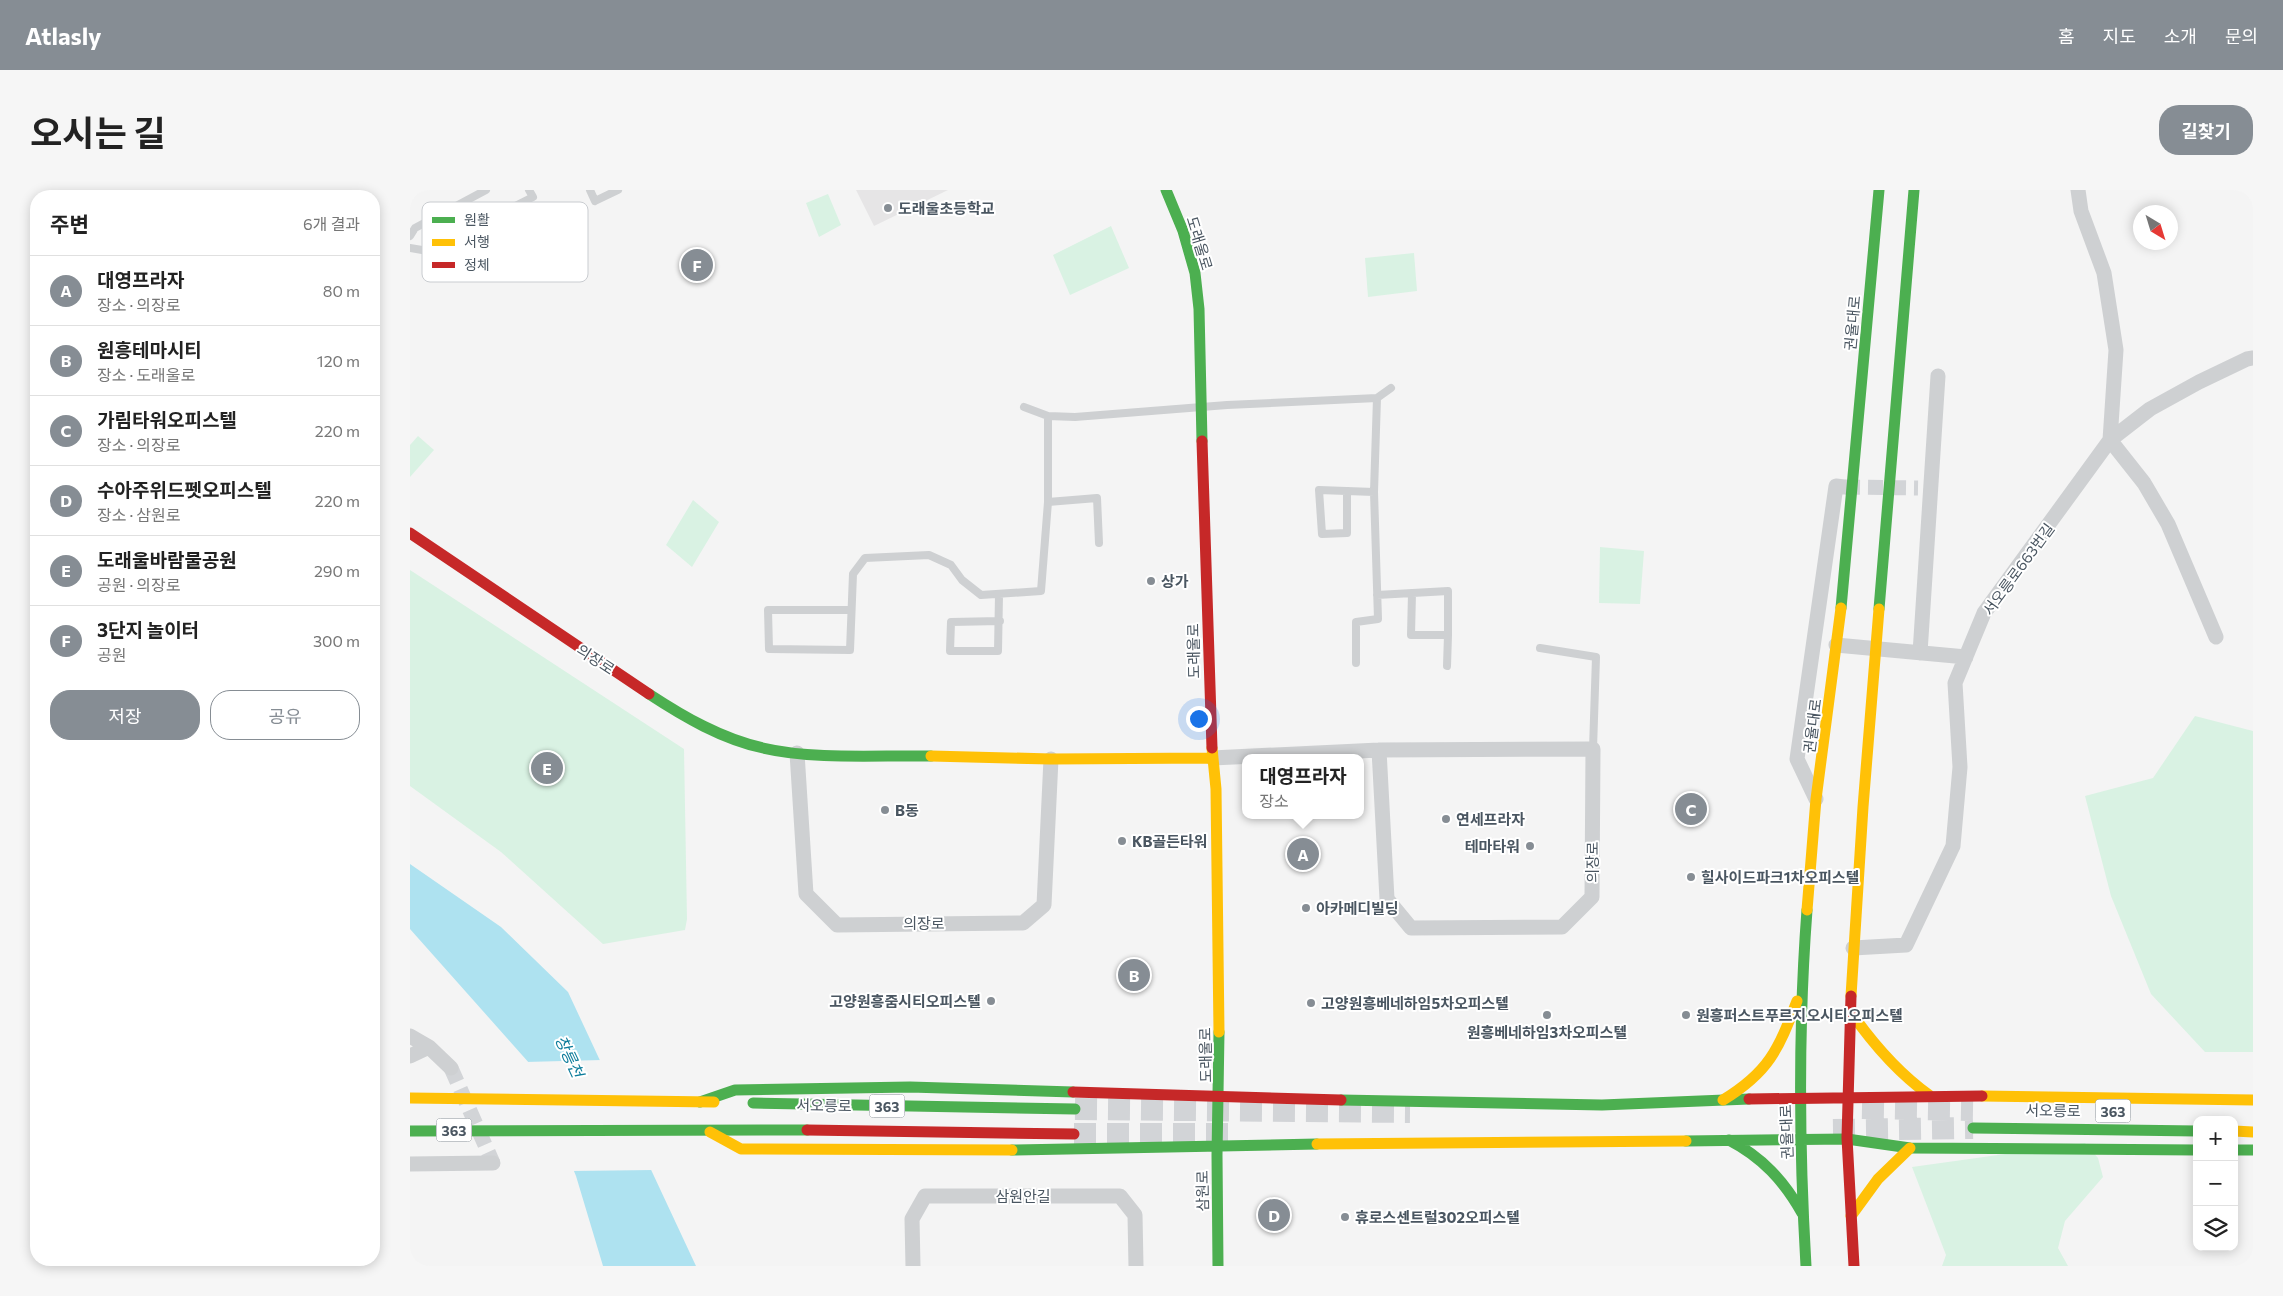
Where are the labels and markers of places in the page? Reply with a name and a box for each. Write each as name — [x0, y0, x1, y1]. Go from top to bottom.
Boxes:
place label: 도래울초등학교 — [898, 199, 995, 217]
marker: 도래울초등학교 — [882, 202, 894, 214]
pin: F — [681, 246, 713, 284]
place label: 상가 — [1161, 572, 1189, 590]
marker: 상가 — [1145, 575, 1157, 587]
pin: E — [531, 749, 563, 787]
pin: C — [1675, 790, 1707, 828]
place label: B동 — [895, 801, 919, 819]
marker: B동 — [879, 804, 891, 816]
place label: 연세프라자 — [1456, 810, 1525, 828]
marker: 연세프라자 — [1440, 813, 1452, 825]
place label: KB골든타워 — [1132, 832, 1208, 850]
marker: KB골든타워 — [1116, 835, 1128, 847]
pin: A — [1287, 835, 1319, 873]
place label: 테마타워 — [1465, 837, 1520, 855]
marker: 테마타워 — [1524, 840, 1536, 852]
place label: 힐사이드파크1차오피스텔 — [1701, 868, 1860, 886]
marker: 힐사이드파크1차오피스텔 — [1685, 871, 1697, 883]
place label: 아카메디빌딩 — [1316, 899, 1399, 917]
marker: 아카메디빌딩 — [1300, 902, 1312, 914]
pin: B — [1118, 956, 1150, 994]
place label: 고양원흥줌시티오피스텔 — [829, 992, 981, 1010]
place label: 고양원흥베네하임5차오피스텔 — [1321, 994, 1509, 1012]
marker: 고양원흥줌시티오피스텔 — [985, 995, 997, 1007]
marker: 고양원흥베네하임5차오피스텔 — [1305, 997, 1317, 1009]
place label: 원흥퍼스트푸르지오시티오피스텔 — [1696, 1006, 1903, 1024]
marker: 원흥베네하임3차오피스텔 — [1541, 1009, 1553, 1021]
marker: 원흥퍼스트푸르지오시티오피스텔 — [1680, 1009, 1692, 1021]
place label: 원흥베네하임3차오피스텔 — [1467, 1023, 1627, 1041]
pin: D — [1258, 1196, 1290, 1234]
place label: 휴로스센트럴302오피스텔 — [1355, 1208, 1520, 1226]
marker: 휴로스센트럴302오피스텔 — [1339, 1211, 1351, 1223]

